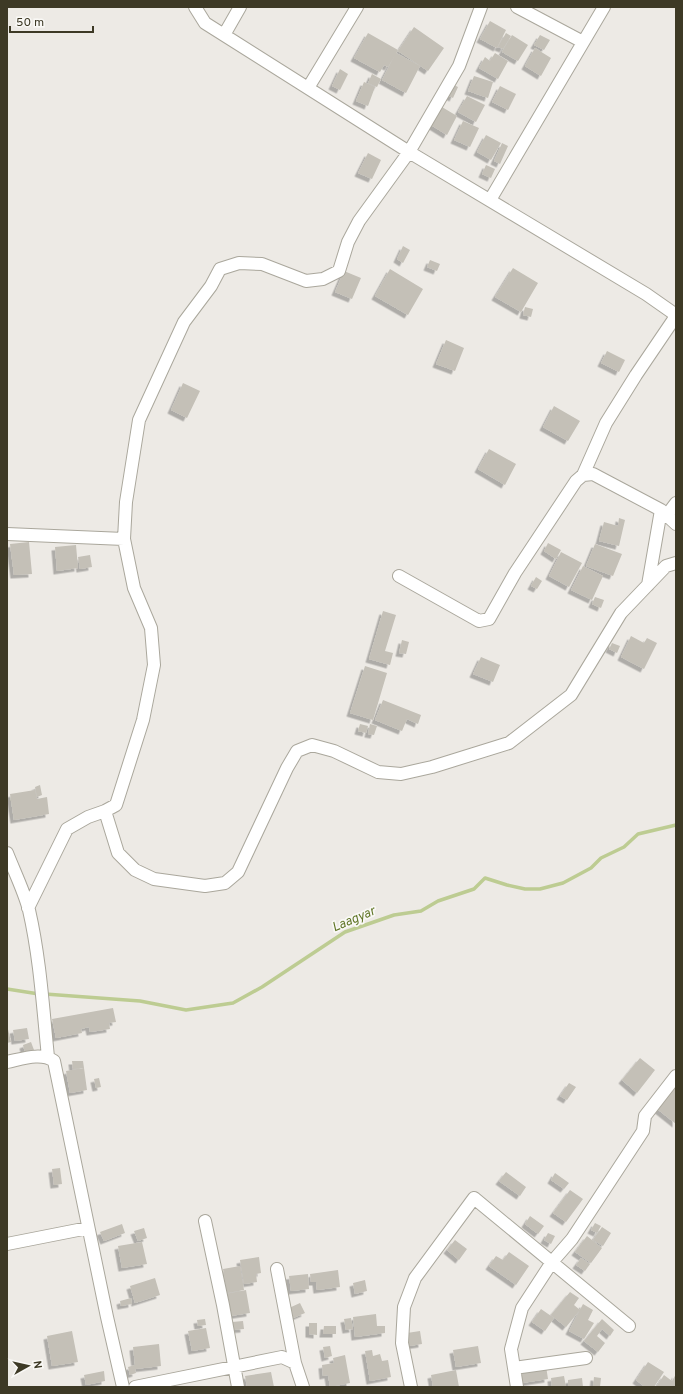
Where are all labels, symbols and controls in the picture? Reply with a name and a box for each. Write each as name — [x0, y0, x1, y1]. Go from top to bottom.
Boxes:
scale bar — [10, 8, 93, 34]
text: 50 m — [16, 15, 44, 31]
water label: Laagyar — [330, 903, 379, 936]
north arrow — [8, 1346, 48, 1386]
text: N — [29, 1360, 44, 1370]

